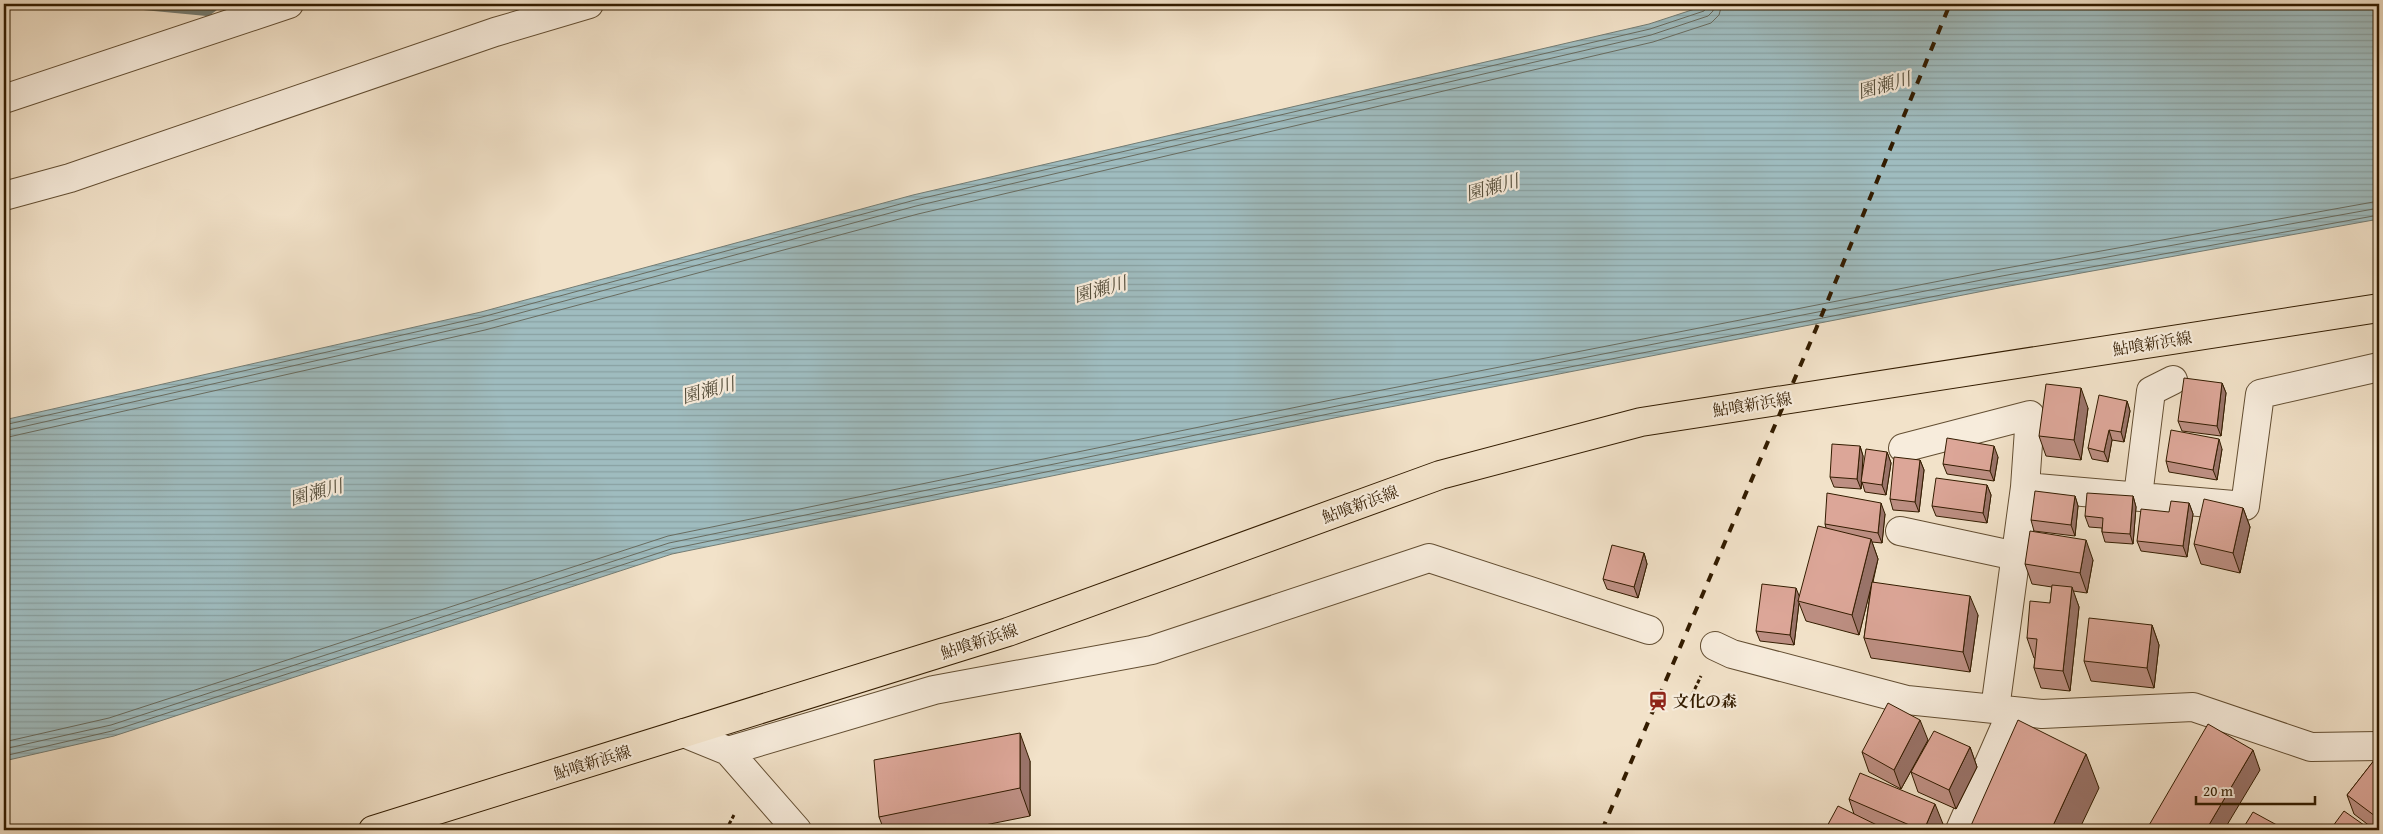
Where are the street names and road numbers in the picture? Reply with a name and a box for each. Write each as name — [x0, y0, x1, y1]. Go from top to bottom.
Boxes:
street label: 鮎喰新浜線 — [2111, 325, 2193, 361]
street label: 鮎喰新浜線 — [1711, 386, 1793, 422]
street label: 鮎喰新浜線 — [1318, 479, 1402, 529]
street label: 鮎喰新浜線 — [937, 617, 1021, 665]
street label: 鮎喰新浜線 — [550, 739, 634, 785]

